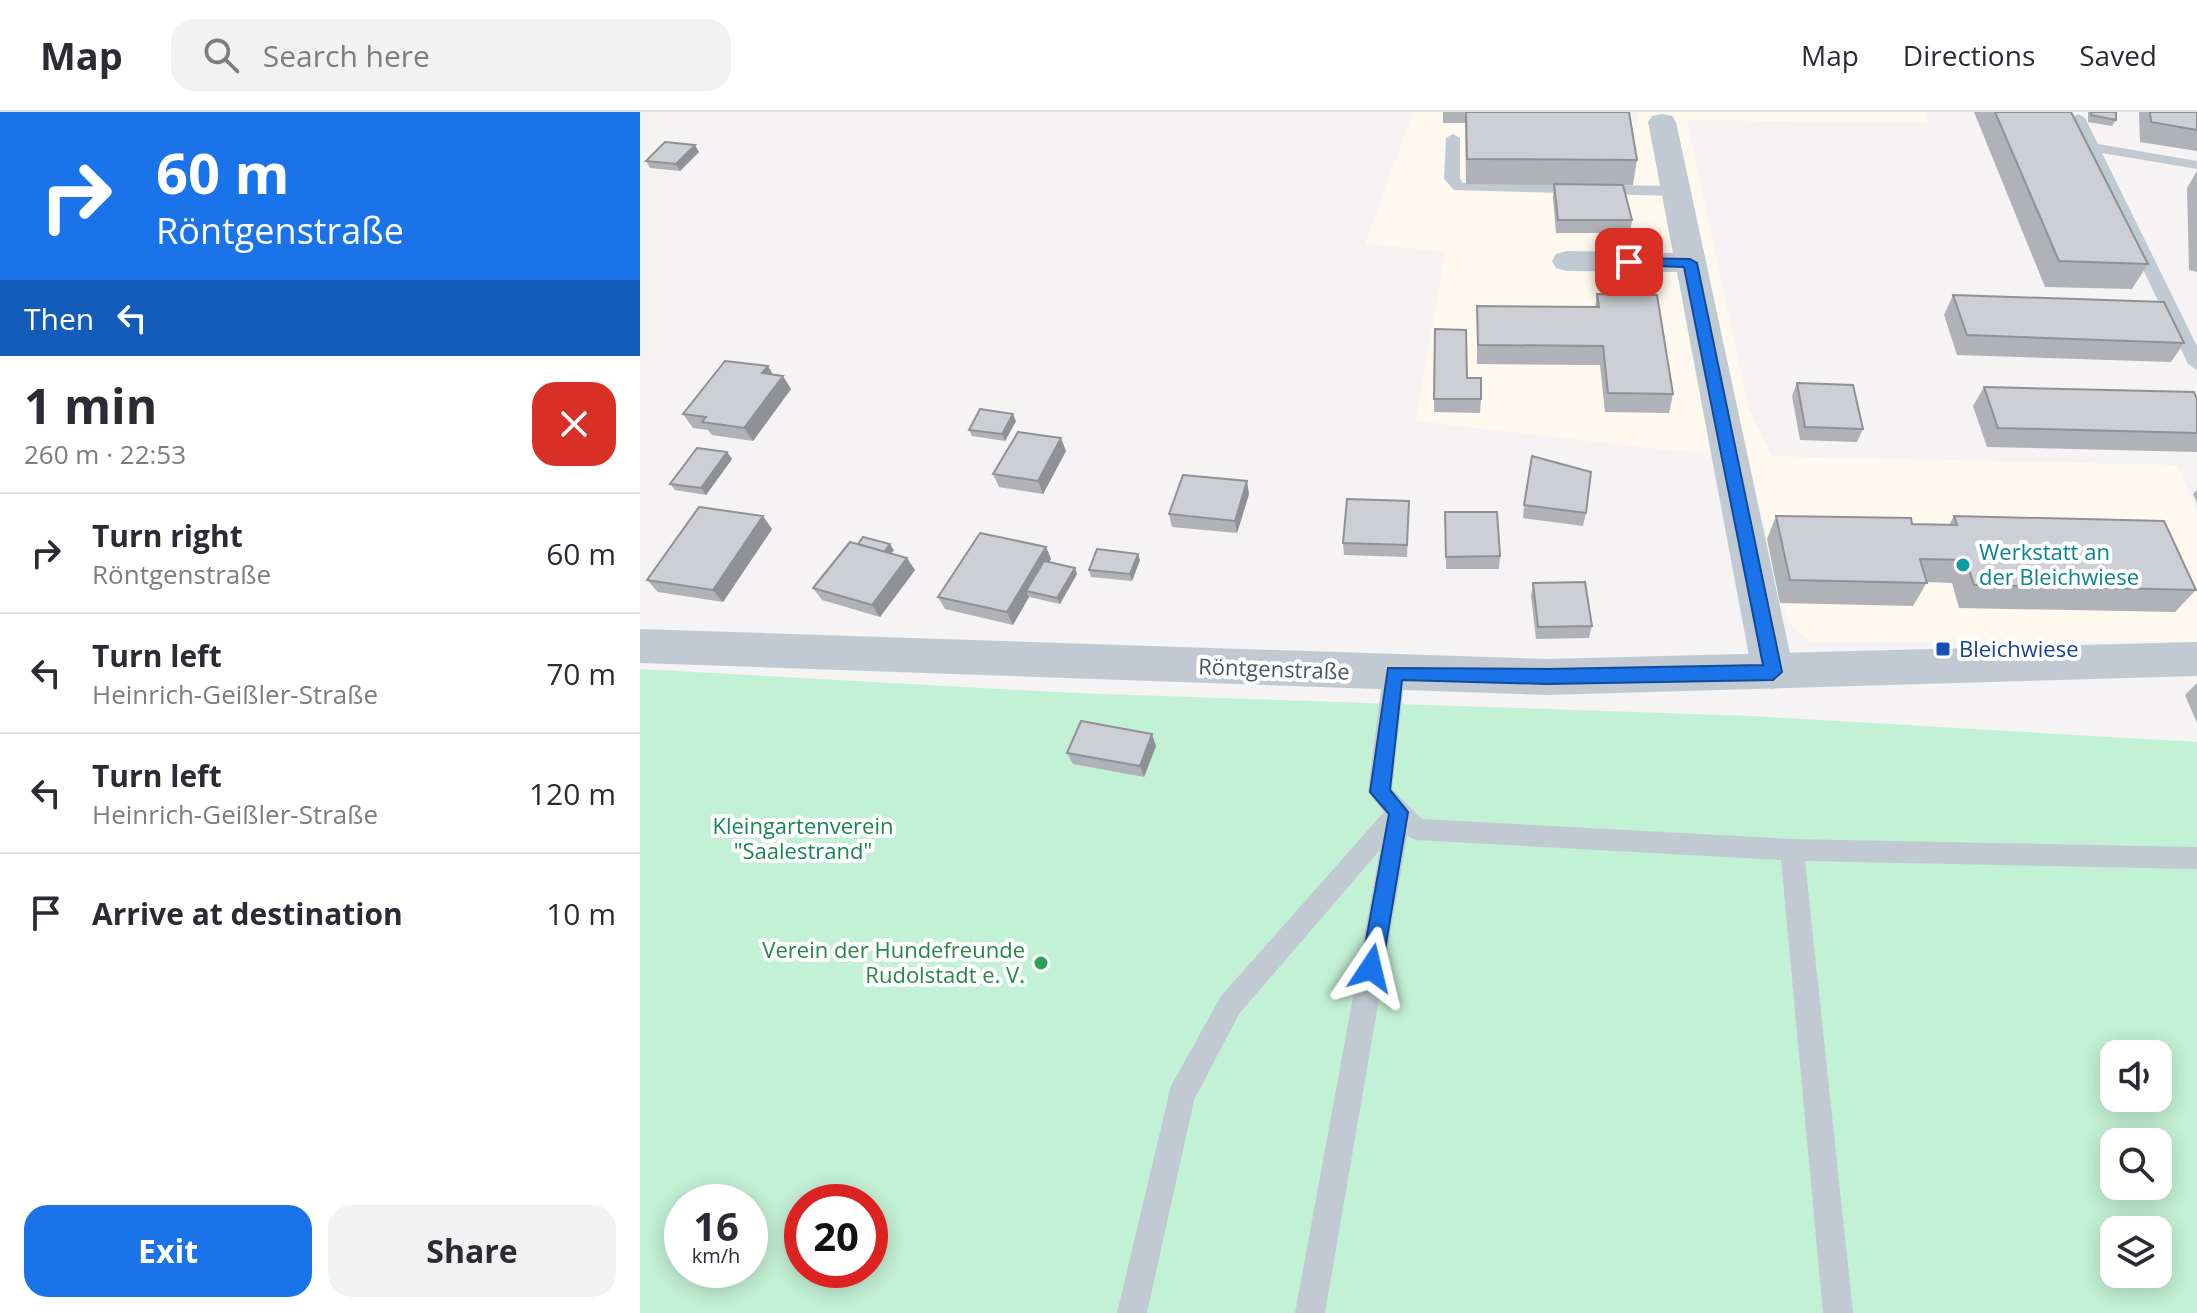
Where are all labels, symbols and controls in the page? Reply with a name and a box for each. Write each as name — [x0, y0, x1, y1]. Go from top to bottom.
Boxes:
search box — [171, 19, 731, 91]
text: Map — [40, 29, 123, 81]
icon: search — [199, 33, 243, 77]
text: Search here — [263, 35, 430, 76]
text: Map — [1801, 36, 1859, 74]
text: Directions — [1903, 36, 2035, 74]
text: Saved — [2079, 36, 2157, 74]
text: 60 m — [156, 134, 290, 210]
icon: right — [24, 144, 128, 248]
text: Röntgenstraße — [156, 206, 404, 255]
pin — [1595, 228, 1663, 296]
icon: arrive — [1607, 240, 1651, 284]
icon: left — [110, 296, 154, 340]
text: Then — [24, 298, 94, 339]
text: 1 min — [24, 373, 157, 438]
button: close — [532, 382, 616, 466]
text: 260 m · 22:53 — [24, 436, 186, 472]
text: Turn right — [92, 515, 243, 556]
icon: right — [24, 531, 68, 575]
text: 60 m — [546, 533, 616, 574]
place label: Werkstatt an der Bleichwiese — [1979, 536, 2139, 591]
text: Röntgenstraße — [92, 556, 271, 592]
marker: Werkstatt an der Bleichwiese — [1954, 556, 1972, 574]
place label: Bleichwiese — [1959, 633, 2079, 663]
text: Turn left — [92, 635, 222, 676]
marker: Bleichwiese — [1934, 640, 1952, 658]
street label: Röntgenstraße — [1198, 650, 1350, 686]
icon: left — [24, 651, 68, 695]
text: 70 m — [546, 653, 616, 694]
text: Heinrich-Geißler-Straße — [92, 676, 378, 712]
text: Turn left — [92, 755, 222, 796]
icon: left — [24, 771, 68, 815]
text: 120 m — [529, 773, 616, 814]
text: Heinrich-Geißler-Straße — [92, 796, 378, 832]
park label: Kleingartenverein "Saalestrand" — [712, 810, 894, 865]
icon: arrive — [24, 891, 68, 935]
text: Arrive at destination — [92, 893, 403, 934]
text: 10 m — [546, 893, 616, 934]
position arrow — [1329, 926, 1413, 1010]
place label: Verein der Hundefreunde Rudolstadt e. V. — [762, 934, 1025, 989]
marker: Verein der Hundefreunde Rudolstadt e. V. — [1032, 954, 1050, 972]
map controls — [2100, 1040, 2172, 1288]
button: sound — [2100, 1040, 2172, 1112]
button: search — [2100, 1128, 2172, 1200]
speed limit sign: 20 — [784, 1184, 888, 1288]
text: 16 — [693, 1198, 739, 1253]
button: Exit — [24, 1205, 312, 1297]
button: Share — [328, 1205, 616, 1297]
button: layers — [2100, 1216, 2172, 1288]
text: km/h — [692, 1242, 740, 1269]

